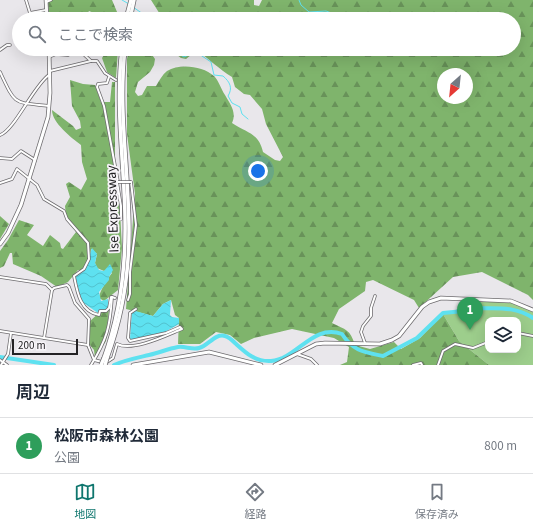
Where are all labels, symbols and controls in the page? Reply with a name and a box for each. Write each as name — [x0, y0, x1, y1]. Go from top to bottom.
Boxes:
search box — [12, 12, 521, 56]
icon: search — [26, 23, 48, 45]
text: ここで検索 — [58, 25, 133, 46]
north arrow — [437, 68, 473, 104]
your location — [248, 161, 268, 181]
street label: Ise Expressway — [101, 165, 125, 253]
pin: 1 — [457, 297, 483, 330]
map controls — [485, 317, 521, 353]
button: layers — [485, 317, 521, 353]
scale bar — [12, 337, 78, 356]
text: 200 m — [18, 338, 46, 353]
text: 周辺 — [16, 381, 50, 405]
text: 松阪市森林公園 — [54, 426, 159, 447]
text: 1 — [26, 437, 32, 455]
text: 800 m — [484, 437, 517, 455]
text: 公園 — [54, 449, 80, 467]
tab: 地図 — [74, 481, 96, 522]
tab: 経路 — [244, 481, 266, 522]
tab: 保存済み — [415, 481, 459, 522]

